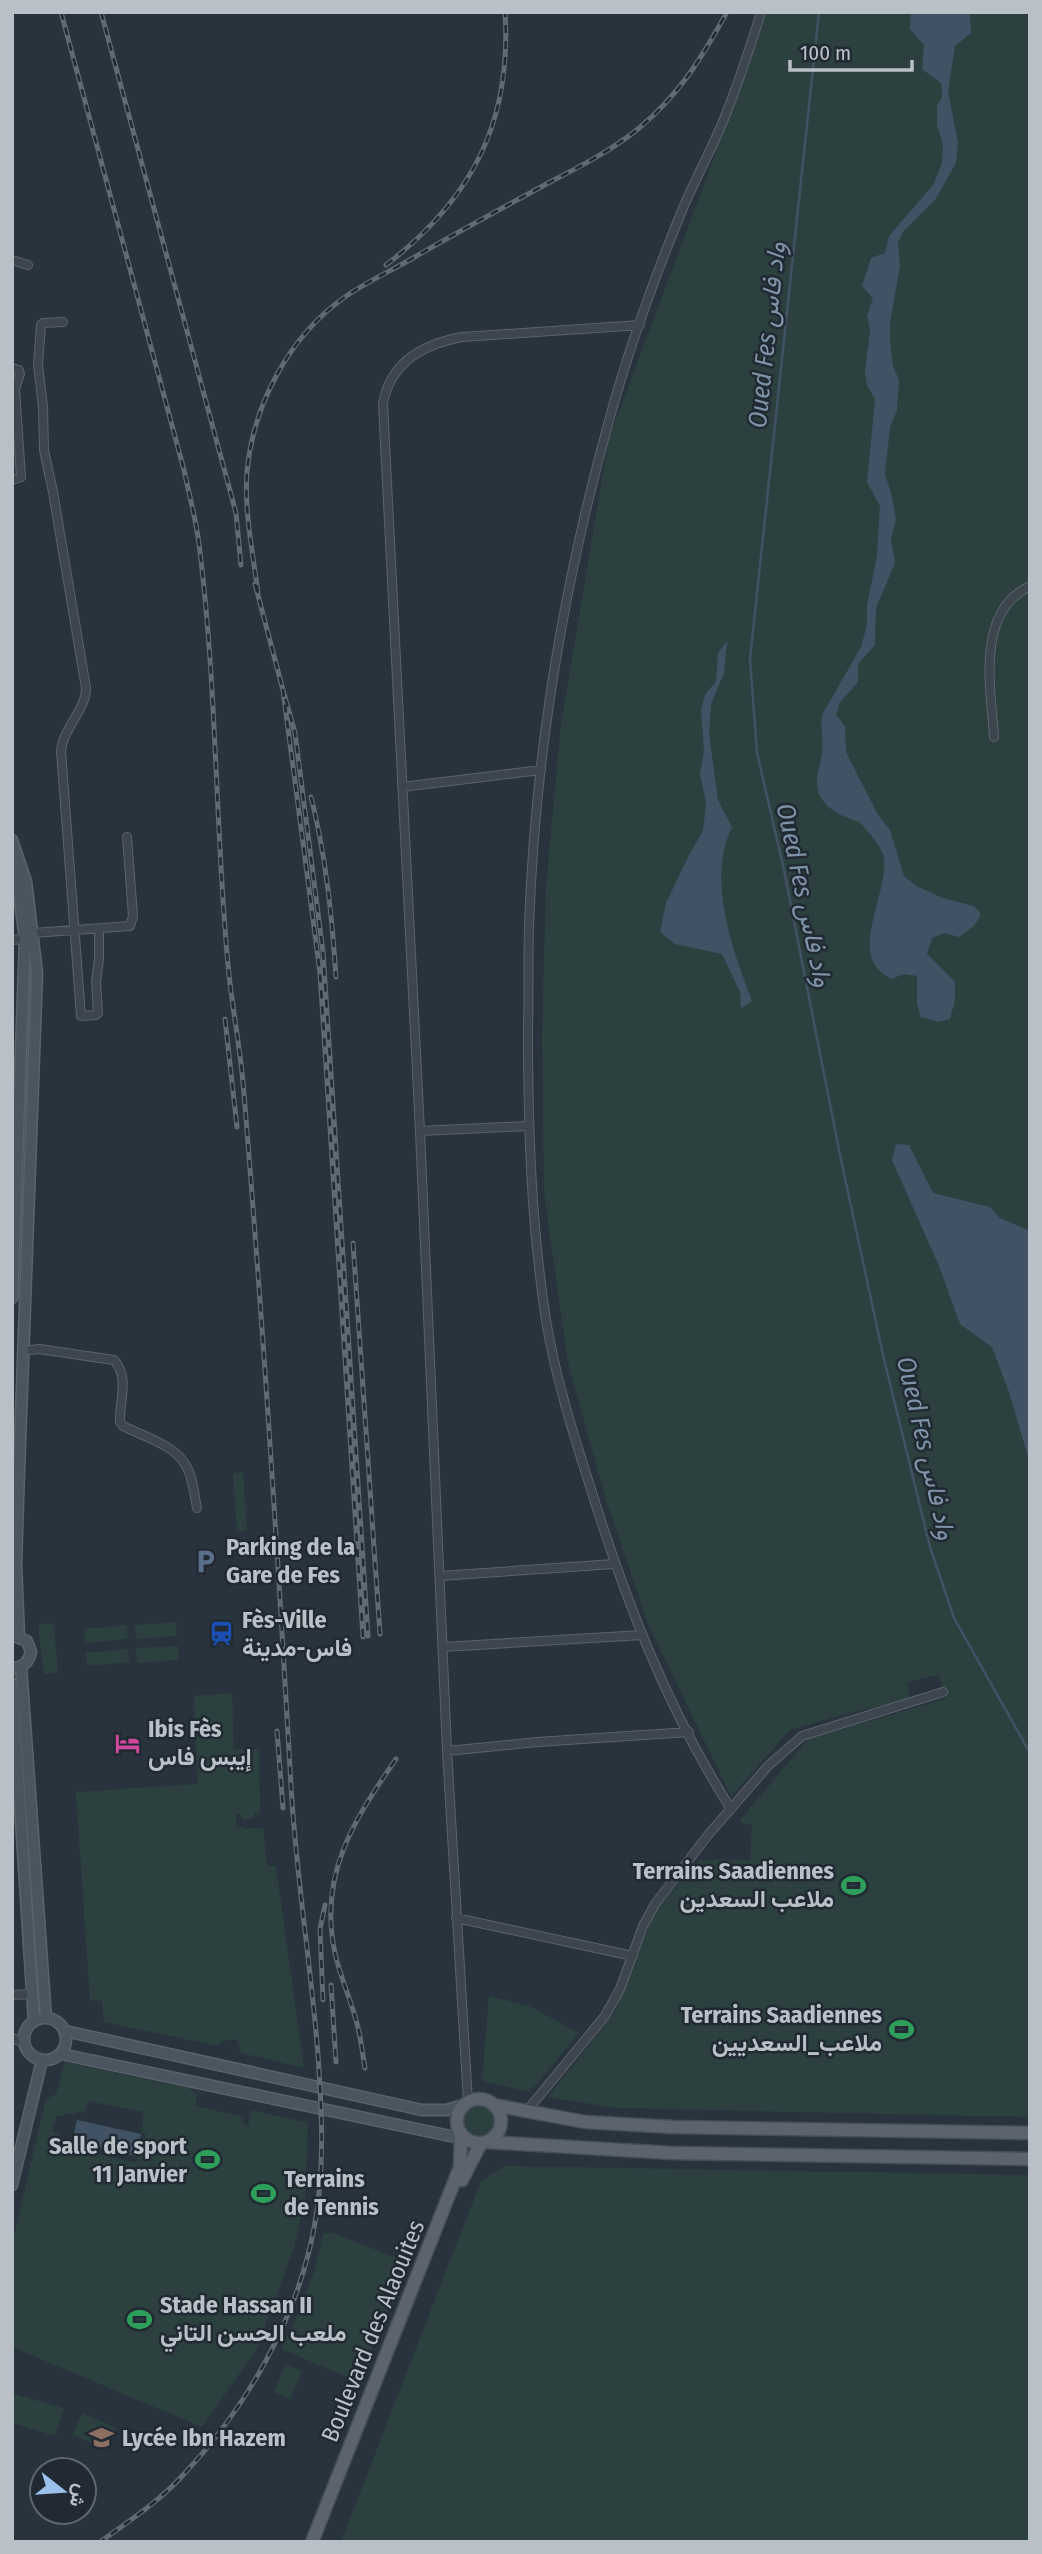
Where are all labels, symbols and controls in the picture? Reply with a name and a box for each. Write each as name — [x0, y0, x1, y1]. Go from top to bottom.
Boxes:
scale bar — [790, 28, 912, 72]
text: 100 m — [800, 40, 851, 66]
water label: Oued Fes واد فاس — [742, 240, 792, 430]
water label: Oued Fes واد فاس — [769, 800, 839, 990]
water label: Oued Fes واد فاس — [890, 1353, 962, 1543]
place label: Parking de la Gare de Fes — [226, 1533, 355, 1589]
parking icon: Parking de la Gare de Fes — [192, 1547, 220, 1575]
place label: Fès-Ville فاس-مدينة — [242, 1606, 352, 1662]
station icon: Fès-Ville فاس-مدينة — [208, 1620, 236, 1648]
place label: Ibis Fès إيبس فاس — [148, 1715, 252, 1772]
hotel icon: Ibis Fès إيبس فاس — [114, 1729, 142, 1757]
place label: Terrains Saadiennes ملاعب السعدين — [633, 1857, 834, 1913]
sports icon: Terrains Saadiennes ملاعب السعدين — [840, 1871, 868, 1899]
place label: Terrains Saadiennes ملاعب_السعديين — [681, 2001, 882, 2057]
sports icon: Terrains Saadiennes ملاعب_السعديين — [888, 2015, 916, 2043]
place label: Salle de sport 11 Janvier — [49, 2132, 188, 2188]
sports icon: Salle de sport 11 Janvier — [193, 2146, 221, 2174]
place label: Terrains de Tennis — [284, 2165, 379, 2221]
sports icon: Terrains de Tennis — [250, 2179, 278, 2207]
street label: Boulevard des Alaouites — [316, 2216, 430, 2446]
place label: Stade Hassan II ملعب الحسن التاني — [160, 2291, 347, 2353]
sports icon: Stade Hassan II ملعب الحسن التاني — [126, 2305, 154, 2333]
school or university icon: Lycée Ibn Hazem — [88, 2424, 116, 2452]
place label: Lycée Ibn Hazem — [122, 2424, 286, 2452]
north arrow — [28, 2456, 98, 2526]
text: ش — [64, 2482, 93, 2510]

